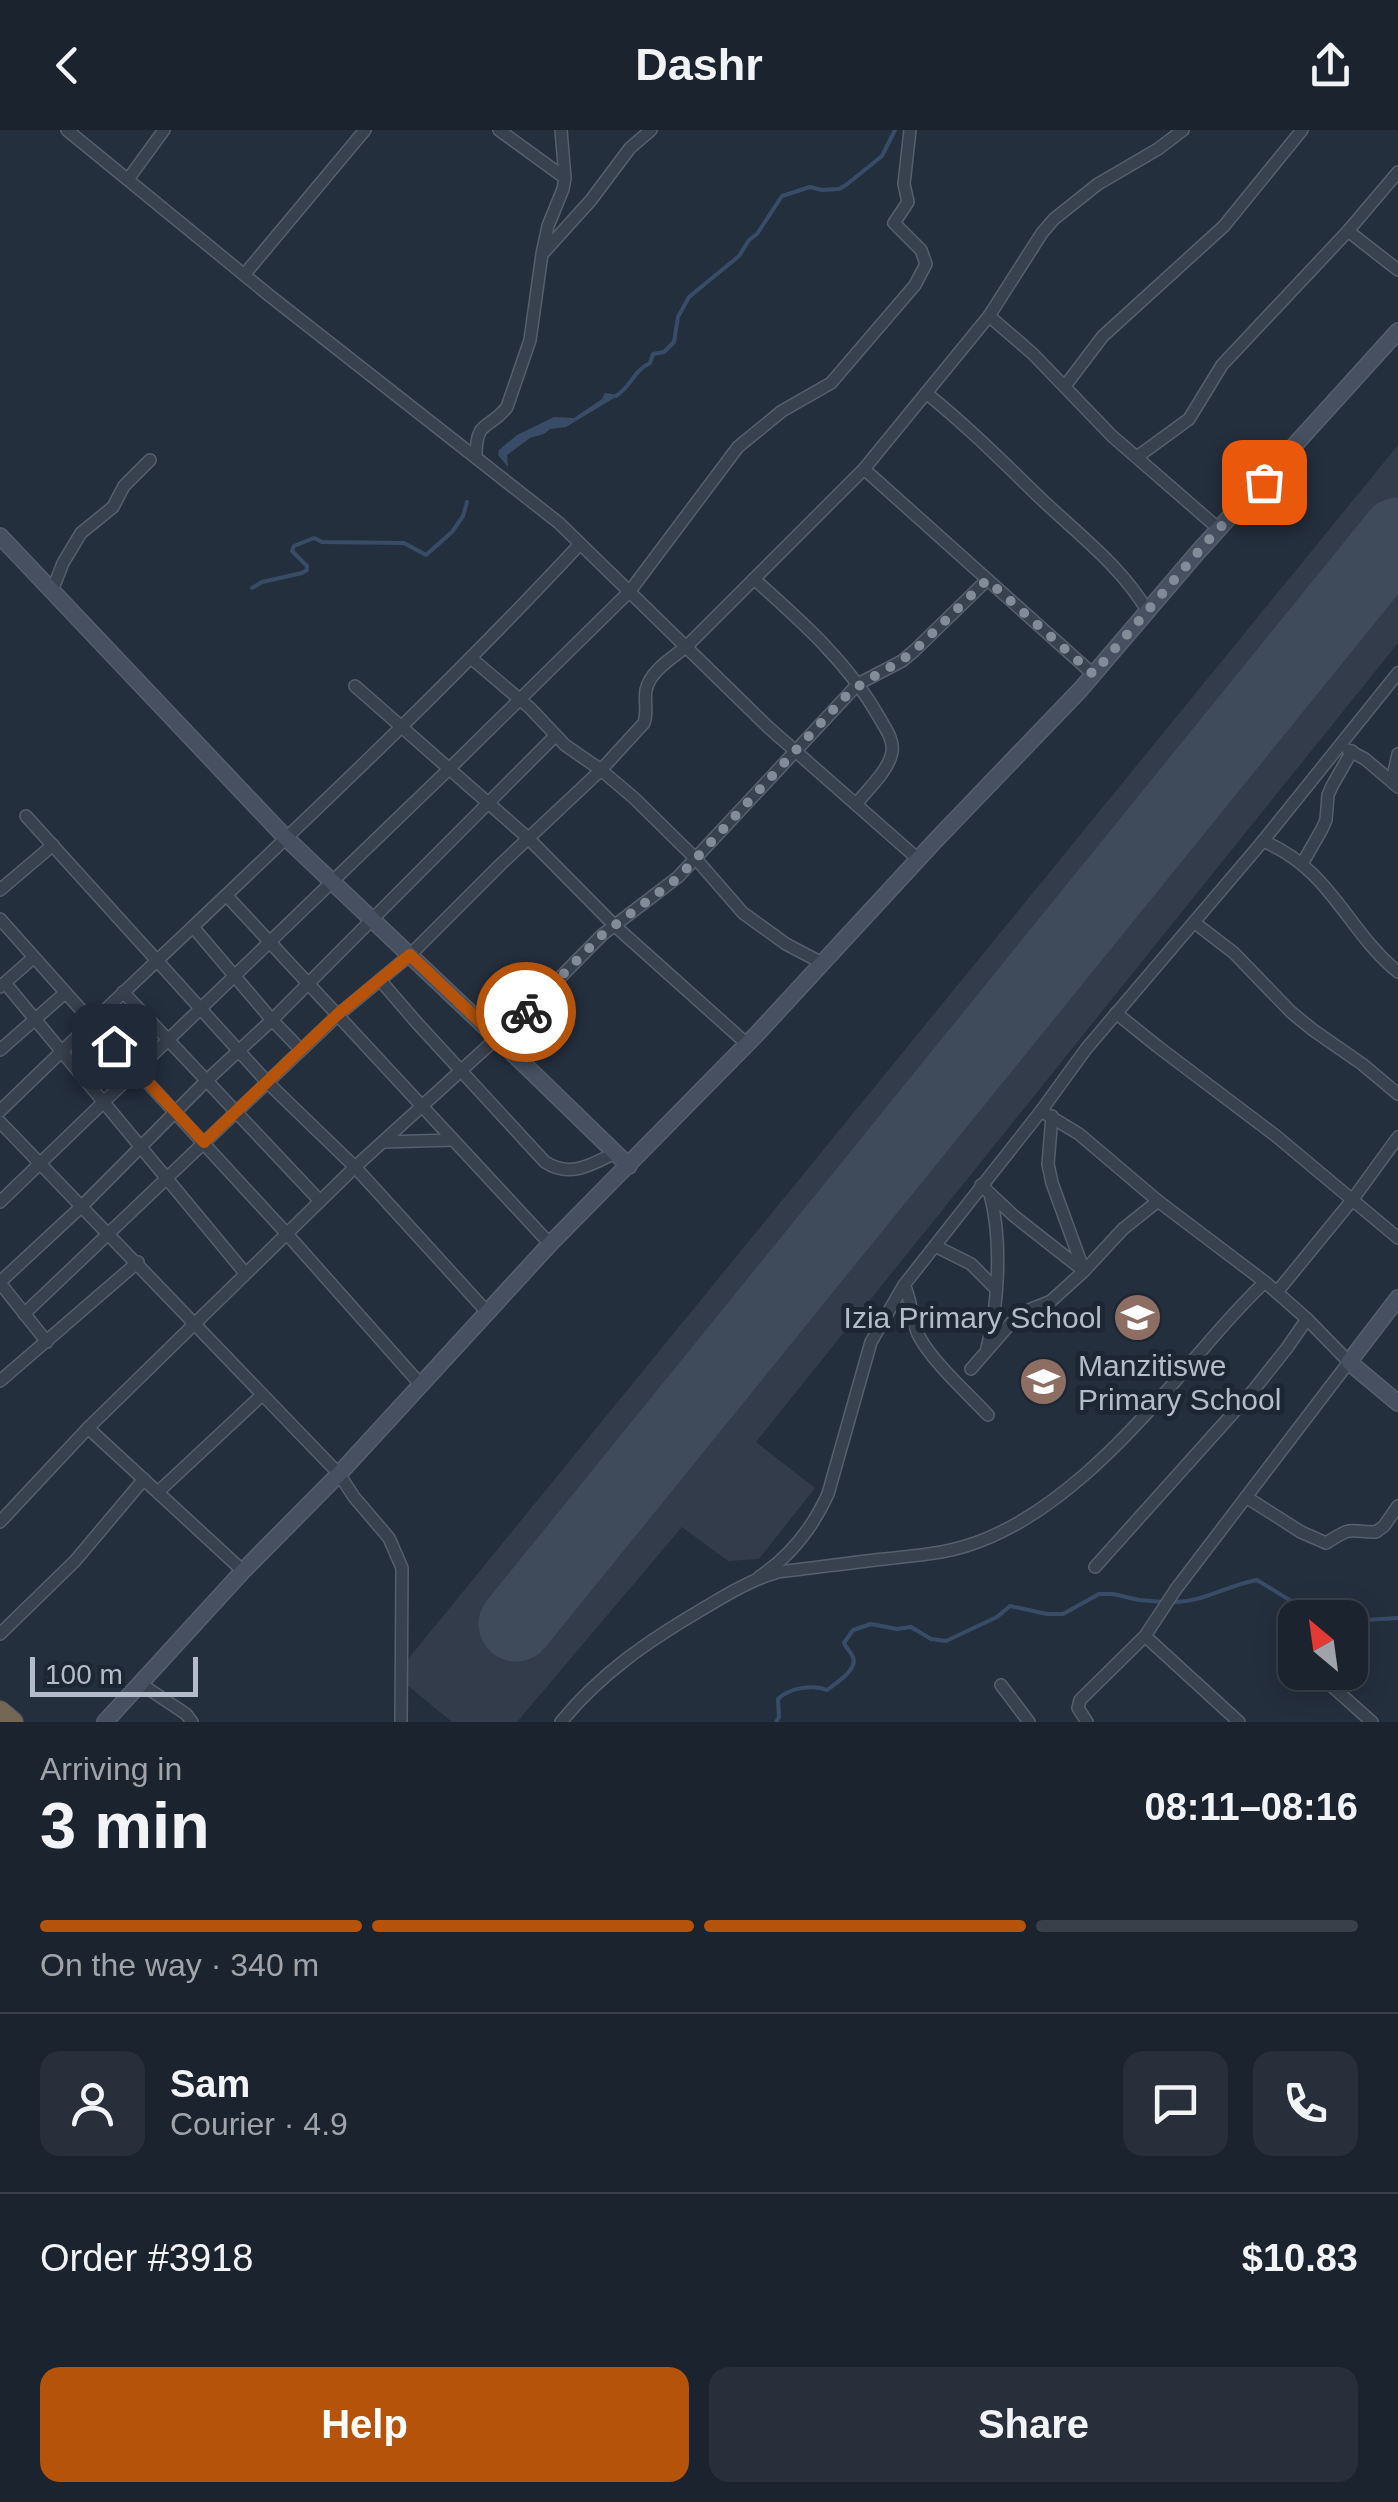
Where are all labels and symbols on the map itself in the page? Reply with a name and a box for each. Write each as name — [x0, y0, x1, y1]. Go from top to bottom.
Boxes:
pin — [1222, 440, 1307, 525]
courier — [476, 962, 576, 1062]
pin — [72, 1004, 157, 1089]
school or university icon: Izia Primary School — [1111, 1291, 1163, 1343]
place label: Izia Primary School — [844, 1301, 1102, 1334]
place label: Manzitiswe Primary School — [1078, 1349, 1281, 1416]
school or university icon: Manzitiswe Primary School — [1017, 1356, 1069, 1408]
north arrow — [1278, 1600, 1368, 1690]
scale bar — [30, 1652, 198, 1696]

